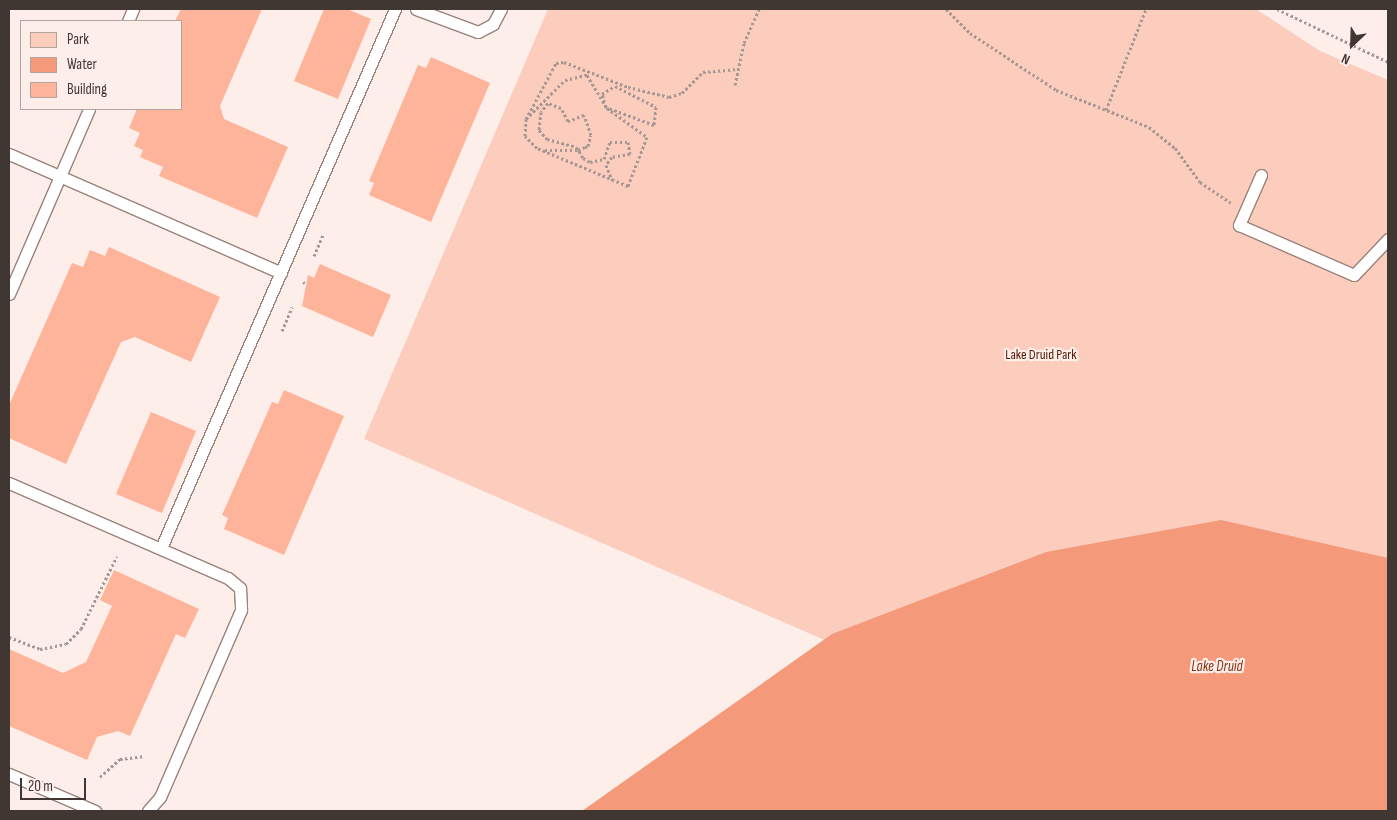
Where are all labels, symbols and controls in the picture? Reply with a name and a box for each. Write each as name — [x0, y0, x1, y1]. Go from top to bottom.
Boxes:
legend — [20, 20, 182, 110]
north arrow — [1327, 20, 1377, 70]
text: Park — [67, 30, 89, 49]
text: N — [1339, 50, 1353, 68]
text: Water — [67, 55, 97, 74]
text: Building — [67, 80, 107, 99]
park label: Lake Druid Park — [1005, 347, 1077, 363]
water label: Lake Druid — [1191, 658, 1243, 676]
scale bar — [22, 768, 89, 800]
text: 20 m — [28, 777, 53, 796]

